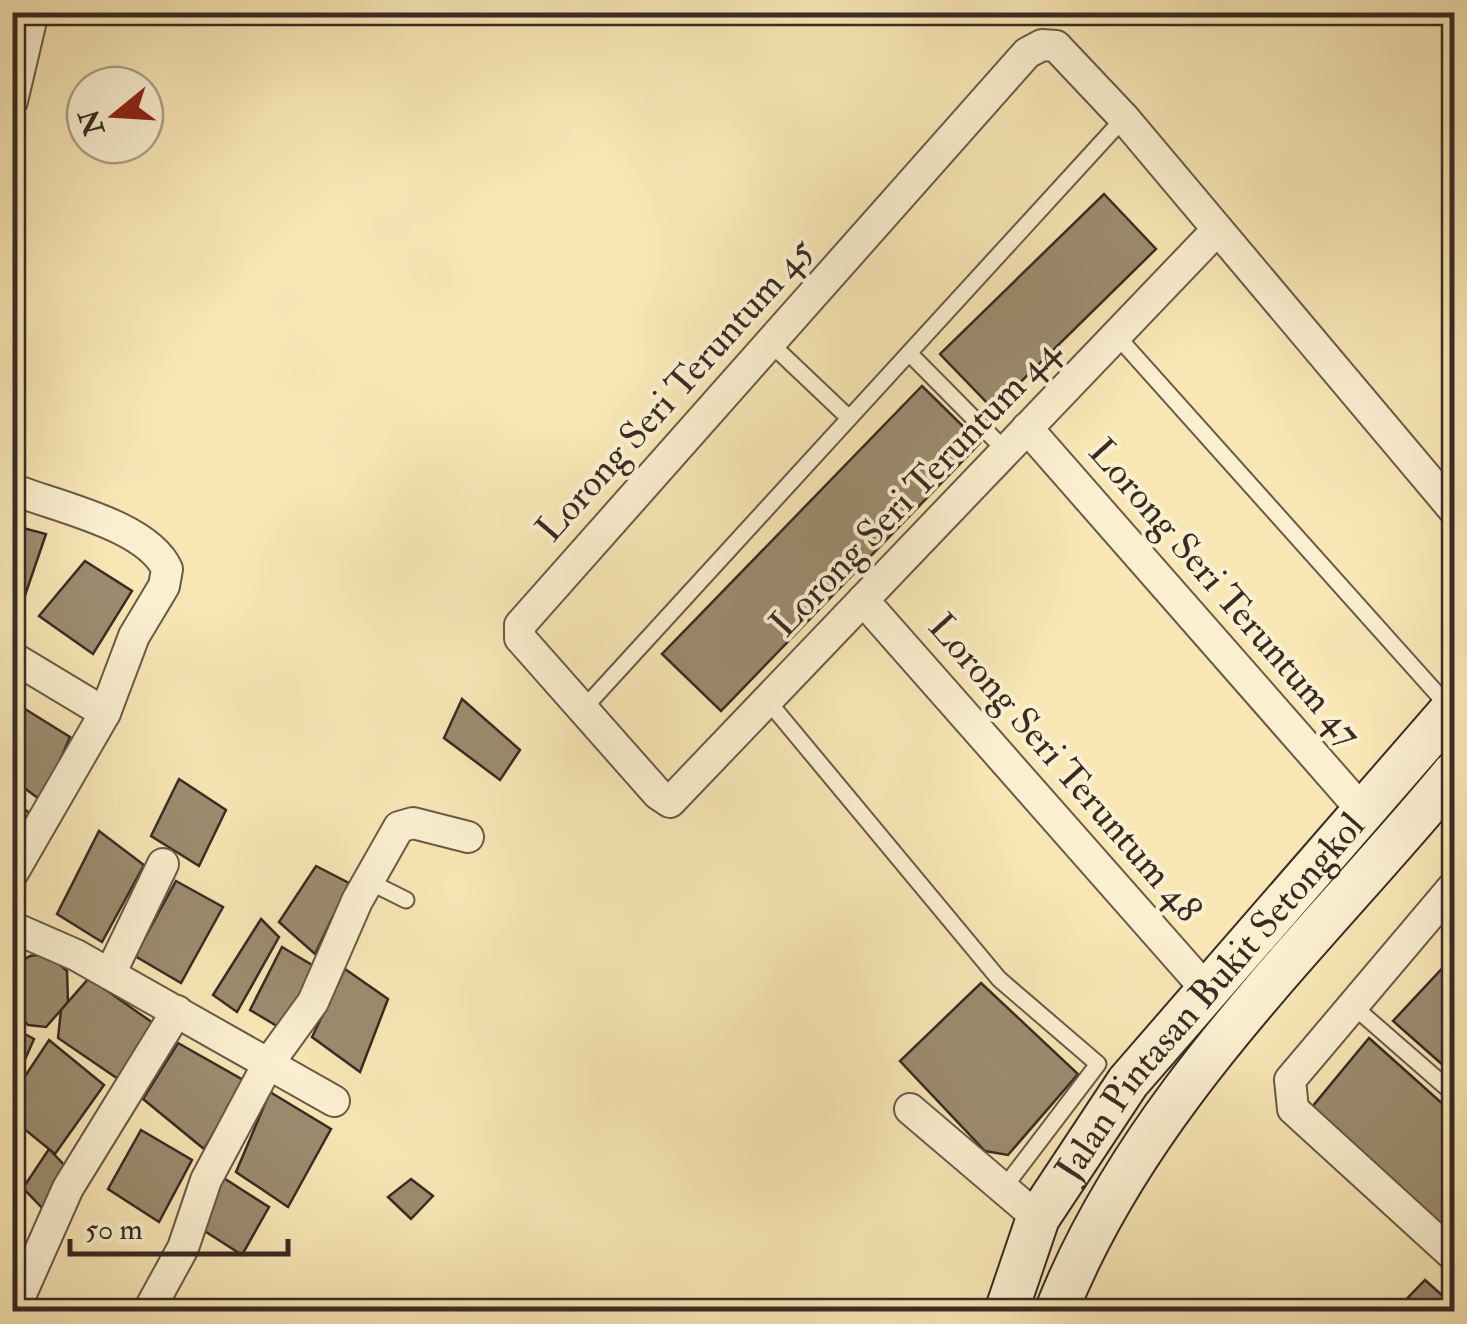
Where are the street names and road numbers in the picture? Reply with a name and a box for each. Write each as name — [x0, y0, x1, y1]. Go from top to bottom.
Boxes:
street label: Lorong Seri Teruntum 45 — [526, 228, 825, 552]
street label: Lorong Seri Teruntum 44 — [760, 328, 1071, 647]
street label: Lorong Seri Teruntum 47 — [1078, 429, 1372, 757]
street label: Lorong Seri Teruntum 48 — [918, 604, 1212, 932]
street label: Jalan Pintasan Bukit Setongkol — [1045, 803, 1375, 1191]

